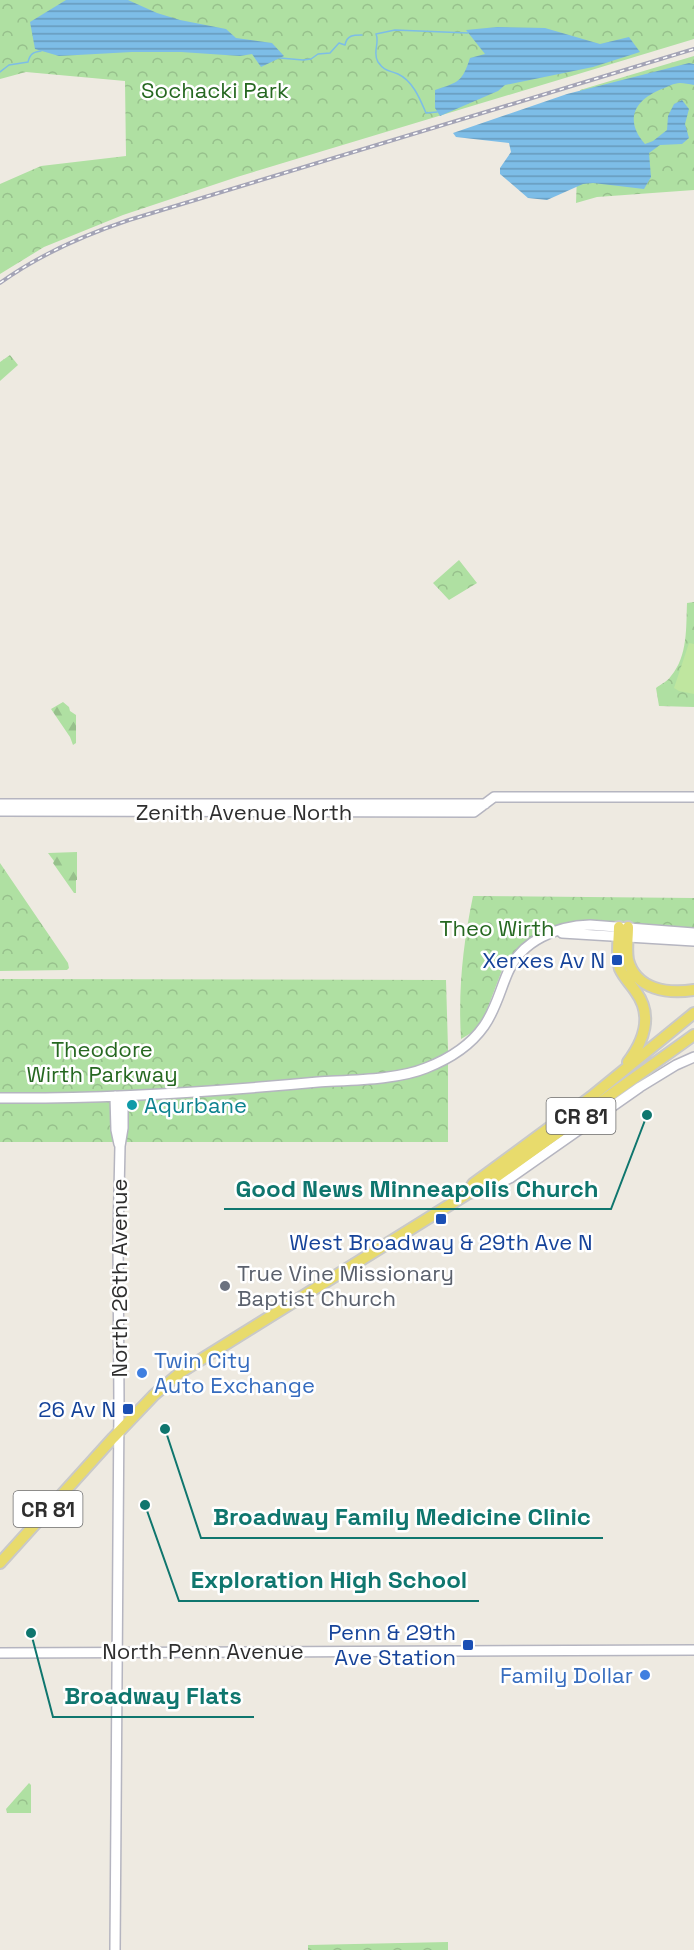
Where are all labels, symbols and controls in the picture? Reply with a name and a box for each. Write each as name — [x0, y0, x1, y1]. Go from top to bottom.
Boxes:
park label: Sochacki Park — [141, 76, 289, 104]
street label: Zenith Avenue North — [136, 798, 352, 826]
park label: Theo Wirth — [439, 914, 555, 942]
place label: Xerxes Av N — [482, 946, 605, 974]
marker: Xerxes Av N — [610, 953, 624, 967]
park label: Theodore Wirth Parkway — [26, 1035, 178, 1088]
place label: Aqurbane — [144, 1091, 247, 1119]
marker: Aqurbane — [125, 1098, 139, 1112]
road number: CR 81 — [546, 1098, 616, 1134]
callout: Good News Minneapolis Church — [224, 1167, 611, 1209]
text: Good News Minneapolis Church — [235, 1173, 599, 1204]
street label: North 26th Avenue — [105, 1178, 133, 1378]
marker: West Broadway & 29th Ave N — [434, 1212, 448, 1226]
place label: West Broadway & 29th Ave N — [289, 1228, 593, 1256]
place label: True Vine Missionary Baptist Church — [237, 1259, 454, 1312]
marker: True Vine Missionary Baptist Church — [218, 1279, 232, 1293]
place label: Twin City Auto Exchange — [154, 1346, 315, 1399]
marker: Twin City Auto Exchange — [135, 1366, 149, 1380]
place label: 26 Av N — [38, 1395, 116, 1423]
marker: 26 Av N — [121, 1402, 135, 1416]
road number: CR 81 — [14, 1491, 82, 1527]
callout: Broadway Family Medicine Clinic — [201, 1496, 603, 1538]
text: Broadway Family Medicine Clinic — [213, 1501, 591, 1532]
callout: Exploration High School — [179, 1559, 479, 1601]
text: Exploration High School — [191, 1564, 467, 1595]
place label: Penn & 29th Ave Station — [328, 1618, 456, 1671]
street label: North Penn Avenue — [102, 1637, 304, 1665]
marker: Penn & 29th Ave Station — [461, 1638, 475, 1652]
place label: Family Dollar — [500, 1661, 633, 1689]
marker: Family Dollar — [638, 1668, 652, 1682]
callout: Broadway Flats — [53, 1675, 254, 1717]
text: Broadway Flats — [64, 1680, 242, 1711]

